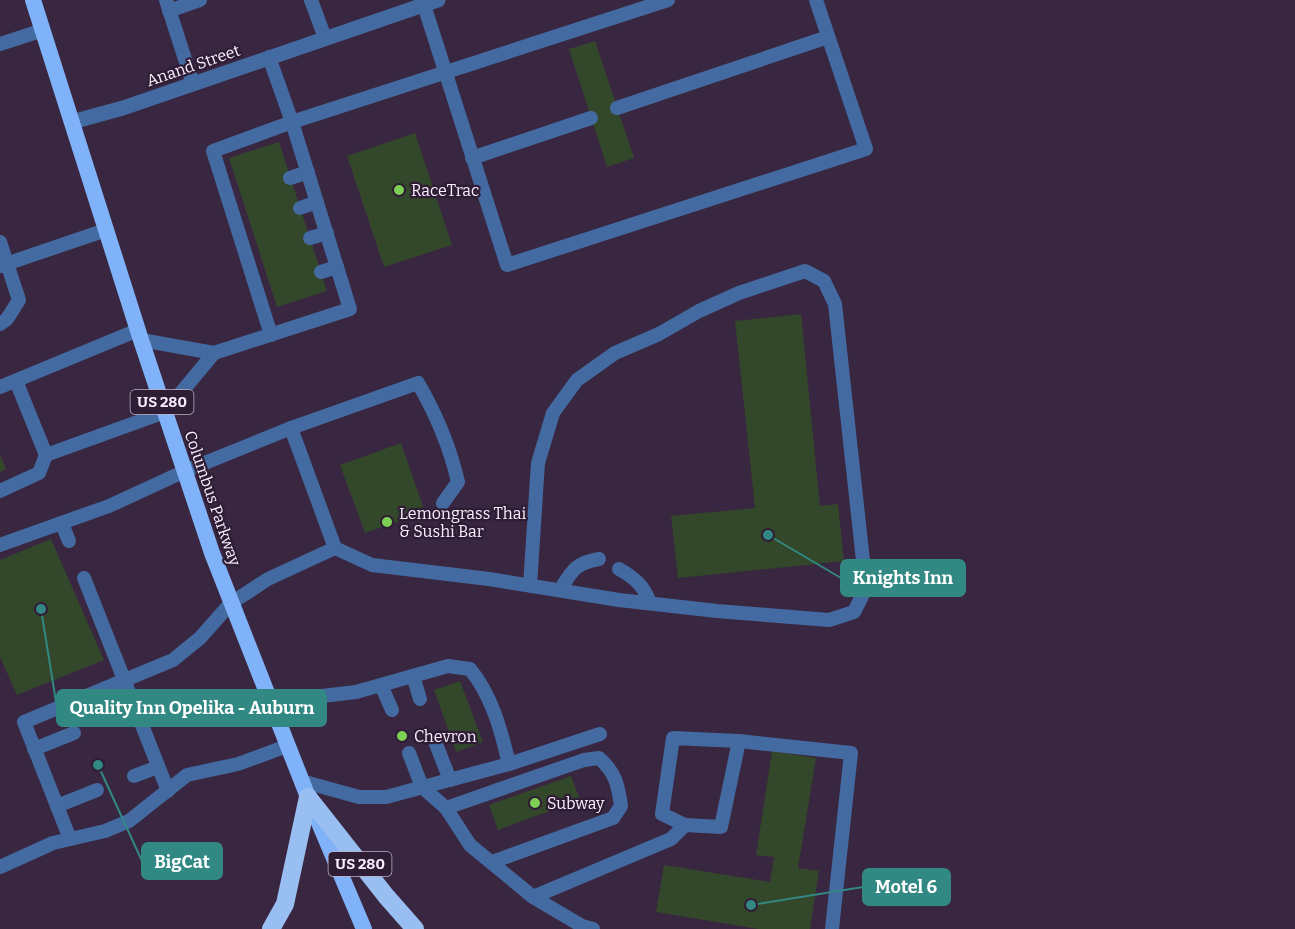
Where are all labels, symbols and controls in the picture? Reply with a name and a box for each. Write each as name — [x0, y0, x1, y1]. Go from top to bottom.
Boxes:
street label: Anand Street — [144, 40, 243, 90]
place label: RaceTrac — [411, 181, 479, 200]
marker: RaceTrac — [392, 183, 406, 197]
road number: US 280 — [130, 390, 194, 414]
street label: Columbus Parkway — [180, 428, 245, 569]
place label: Lemongrass Thai & Sushi Bar — [399, 504, 526, 541]
marker: Lemongrass Thai & Sushi Bar — [380, 515, 394, 529]
callout: Knights Inn — [841, 560, 965, 596]
text: Knights Inn — [853, 567, 954, 589]
callout: Quality Inn Opelika - Auburn — [57, 690, 326, 726]
text: Quality Inn Opelika - Auburn — [70, 697, 315, 719]
place label: Chevron — [414, 727, 477, 746]
marker: Chevron — [395, 729, 409, 743]
place label: Subway — [547, 794, 605, 813]
marker: Subway — [528, 796, 542, 810]
callout: BigCat — [142, 843, 222, 879]
text: BigCat — [154, 851, 210, 873]
road number: US 280 — [328, 852, 392, 876]
callout: Motel 6 — [863, 869, 950, 905]
text: Motel 6 — [875, 876, 937, 898]

